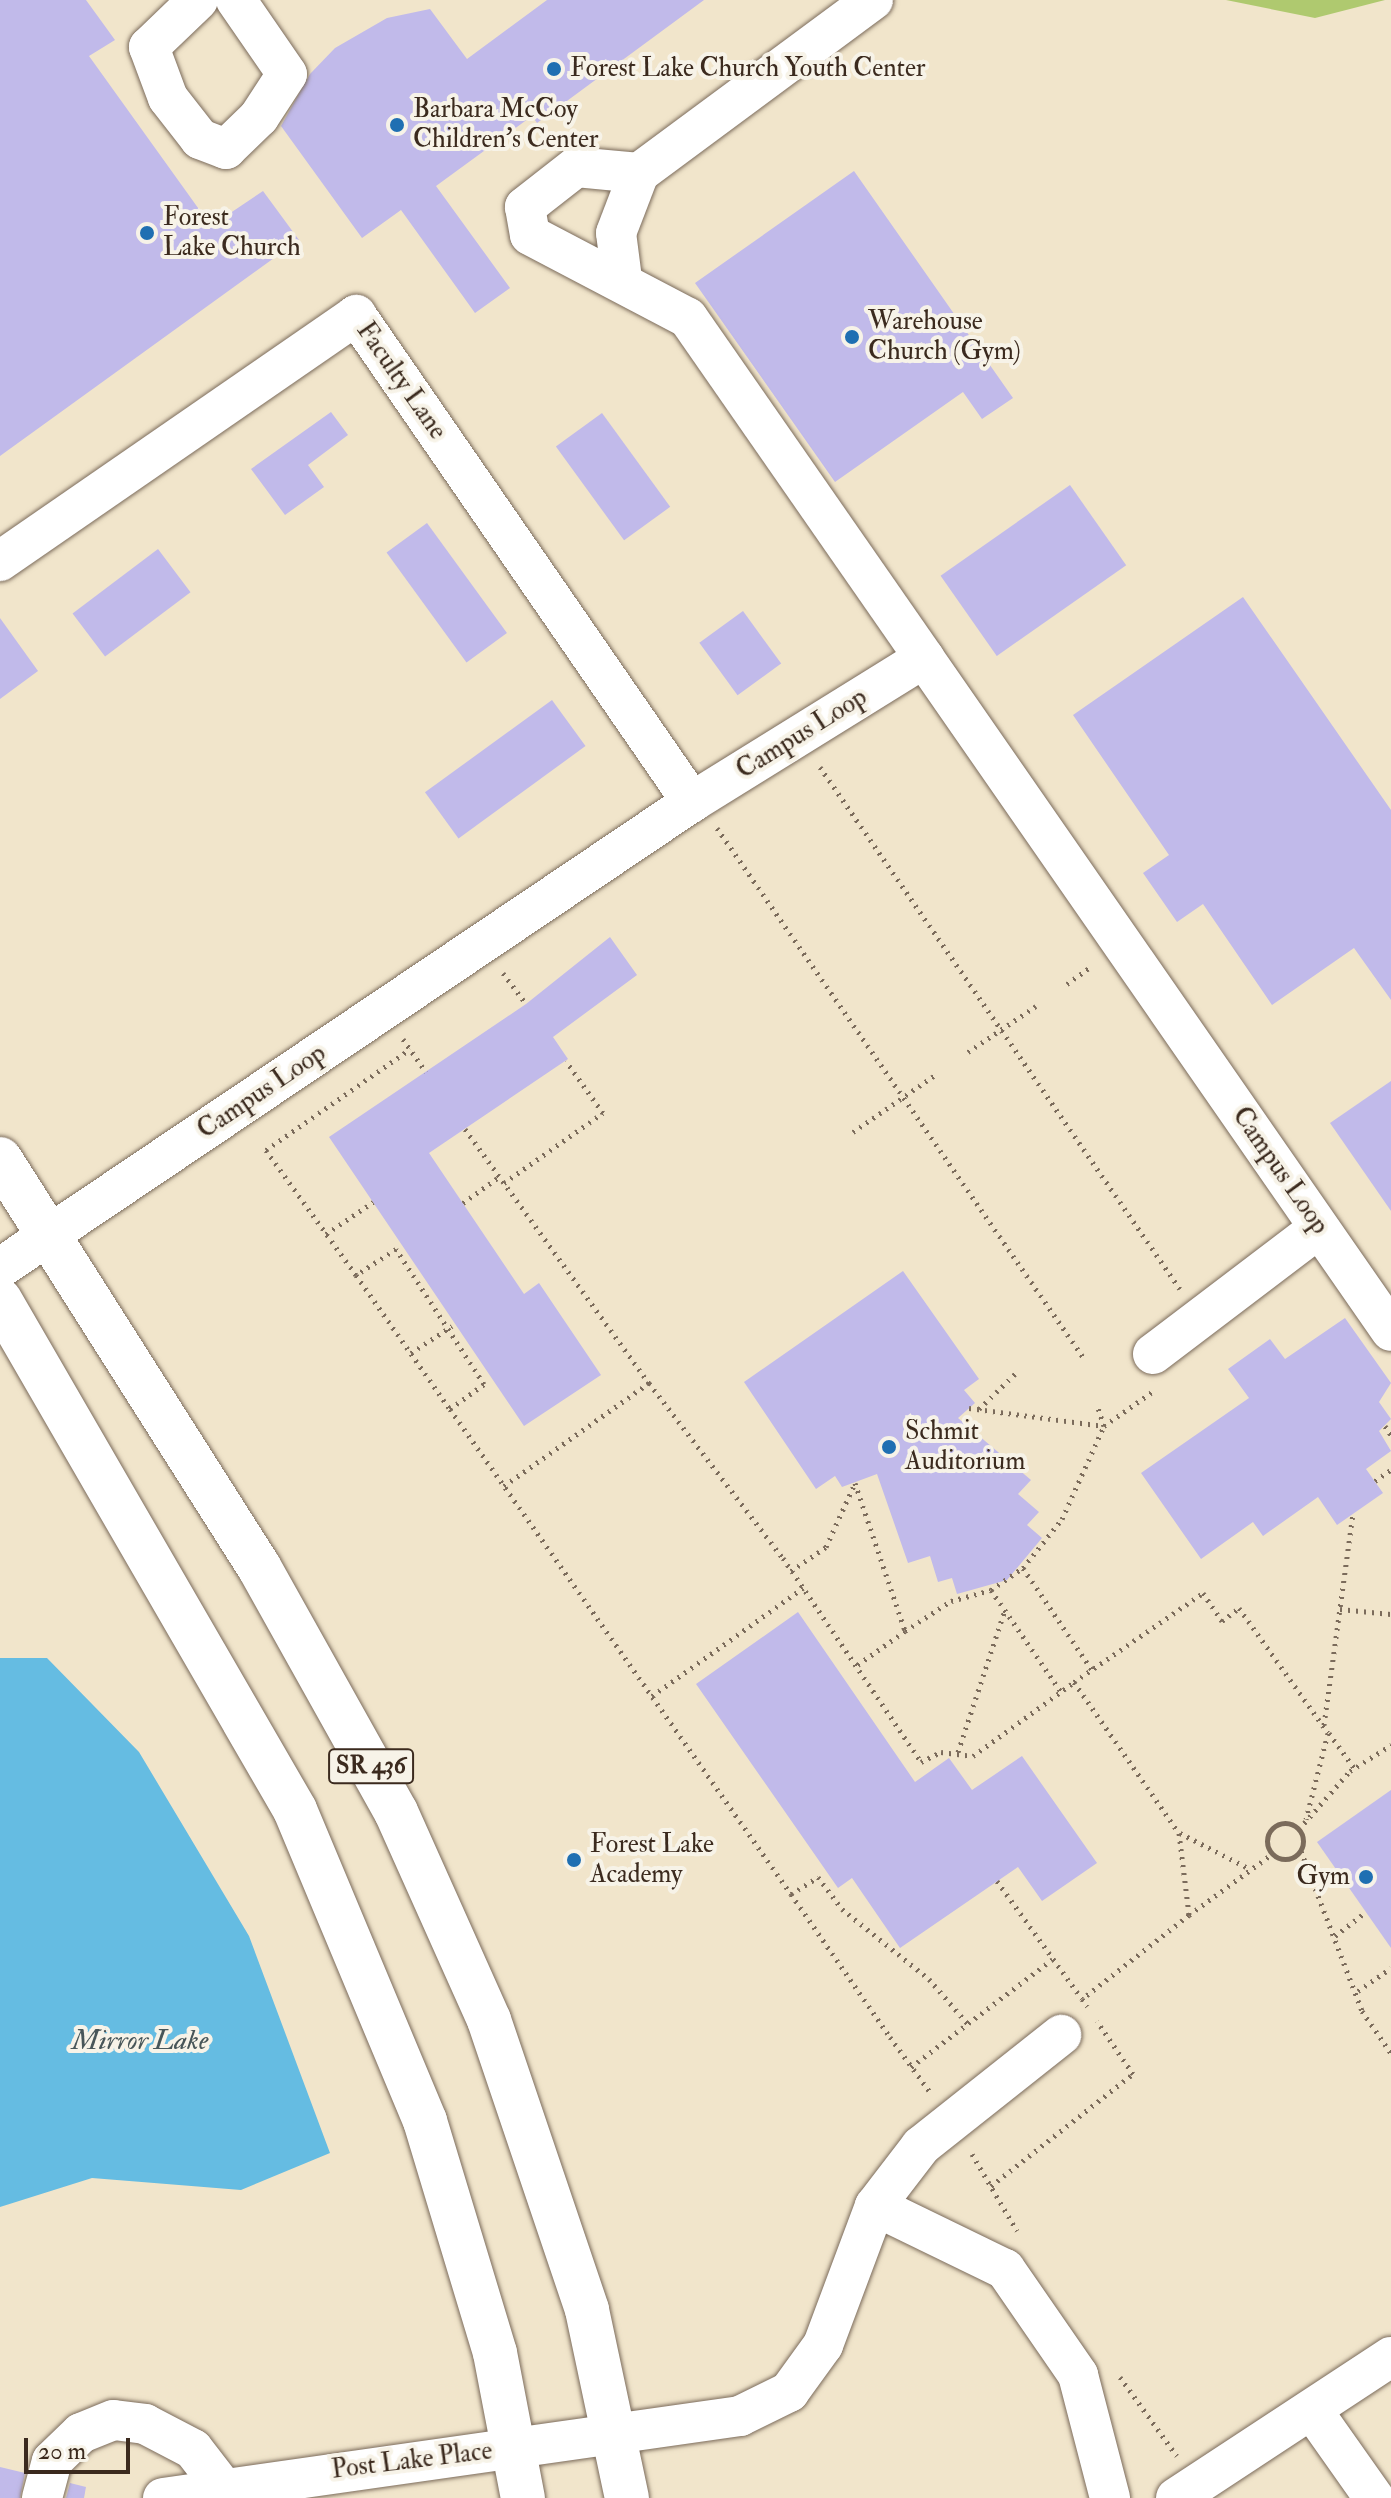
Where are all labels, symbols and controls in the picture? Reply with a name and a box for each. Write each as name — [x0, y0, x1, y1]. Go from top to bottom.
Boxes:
place label: Forest Lake Church Youth Center — [570, 53, 925, 85]
marker: Forest Lake Church Youth Center — [545, 60, 563, 78]
place label: Barbara McCoy Children's Center — [413, 94, 599, 156]
marker: Barbara McCoy Children's Center — [388, 116, 406, 134]
place label: Forest Lake Church — [163, 202, 301, 264]
marker: Forest Lake Church — [138, 224, 156, 242]
place label: Warehouse Church (Gym) — [868, 306, 1021, 368]
street label: Faculty Lane — [349, 316, 453, 446]
marker: Warehouse Church (Gym) — [843, 328, 861, 346]
street label: Campus Loop — [731, 682, 873, 786]
street label: Campus Loop — [192, 1038, 332, 1146]
street label: Campus Loop — [1225, 1102, 1335, 1240]
place label: Schmit Auditorium — [905, 1416, 1025, 1478]
marker: Schmit Auditorium — [880, 1438, 898, 1456]
road number: SR 436 — [327, 1746, 415, 1786]
place label: Forest Lake Academy — [590, 1829, 714, 1890]
marker: Forest Lake Academy — [565, 1851, 583, 1869]
place label: Gym — [1297, 1861, 1350, 1893]
marker: Gym — [1357, 1868, 1375, 1886]
water label: Mirror Lake — [72, 2024, 208, 2058]
scale bar — [28, 2422, 134, 2472]
text: 20 m — [38, 2436, 86, 2467]
street label: Post Lake Place — [330, 2436, 494, 2486]

